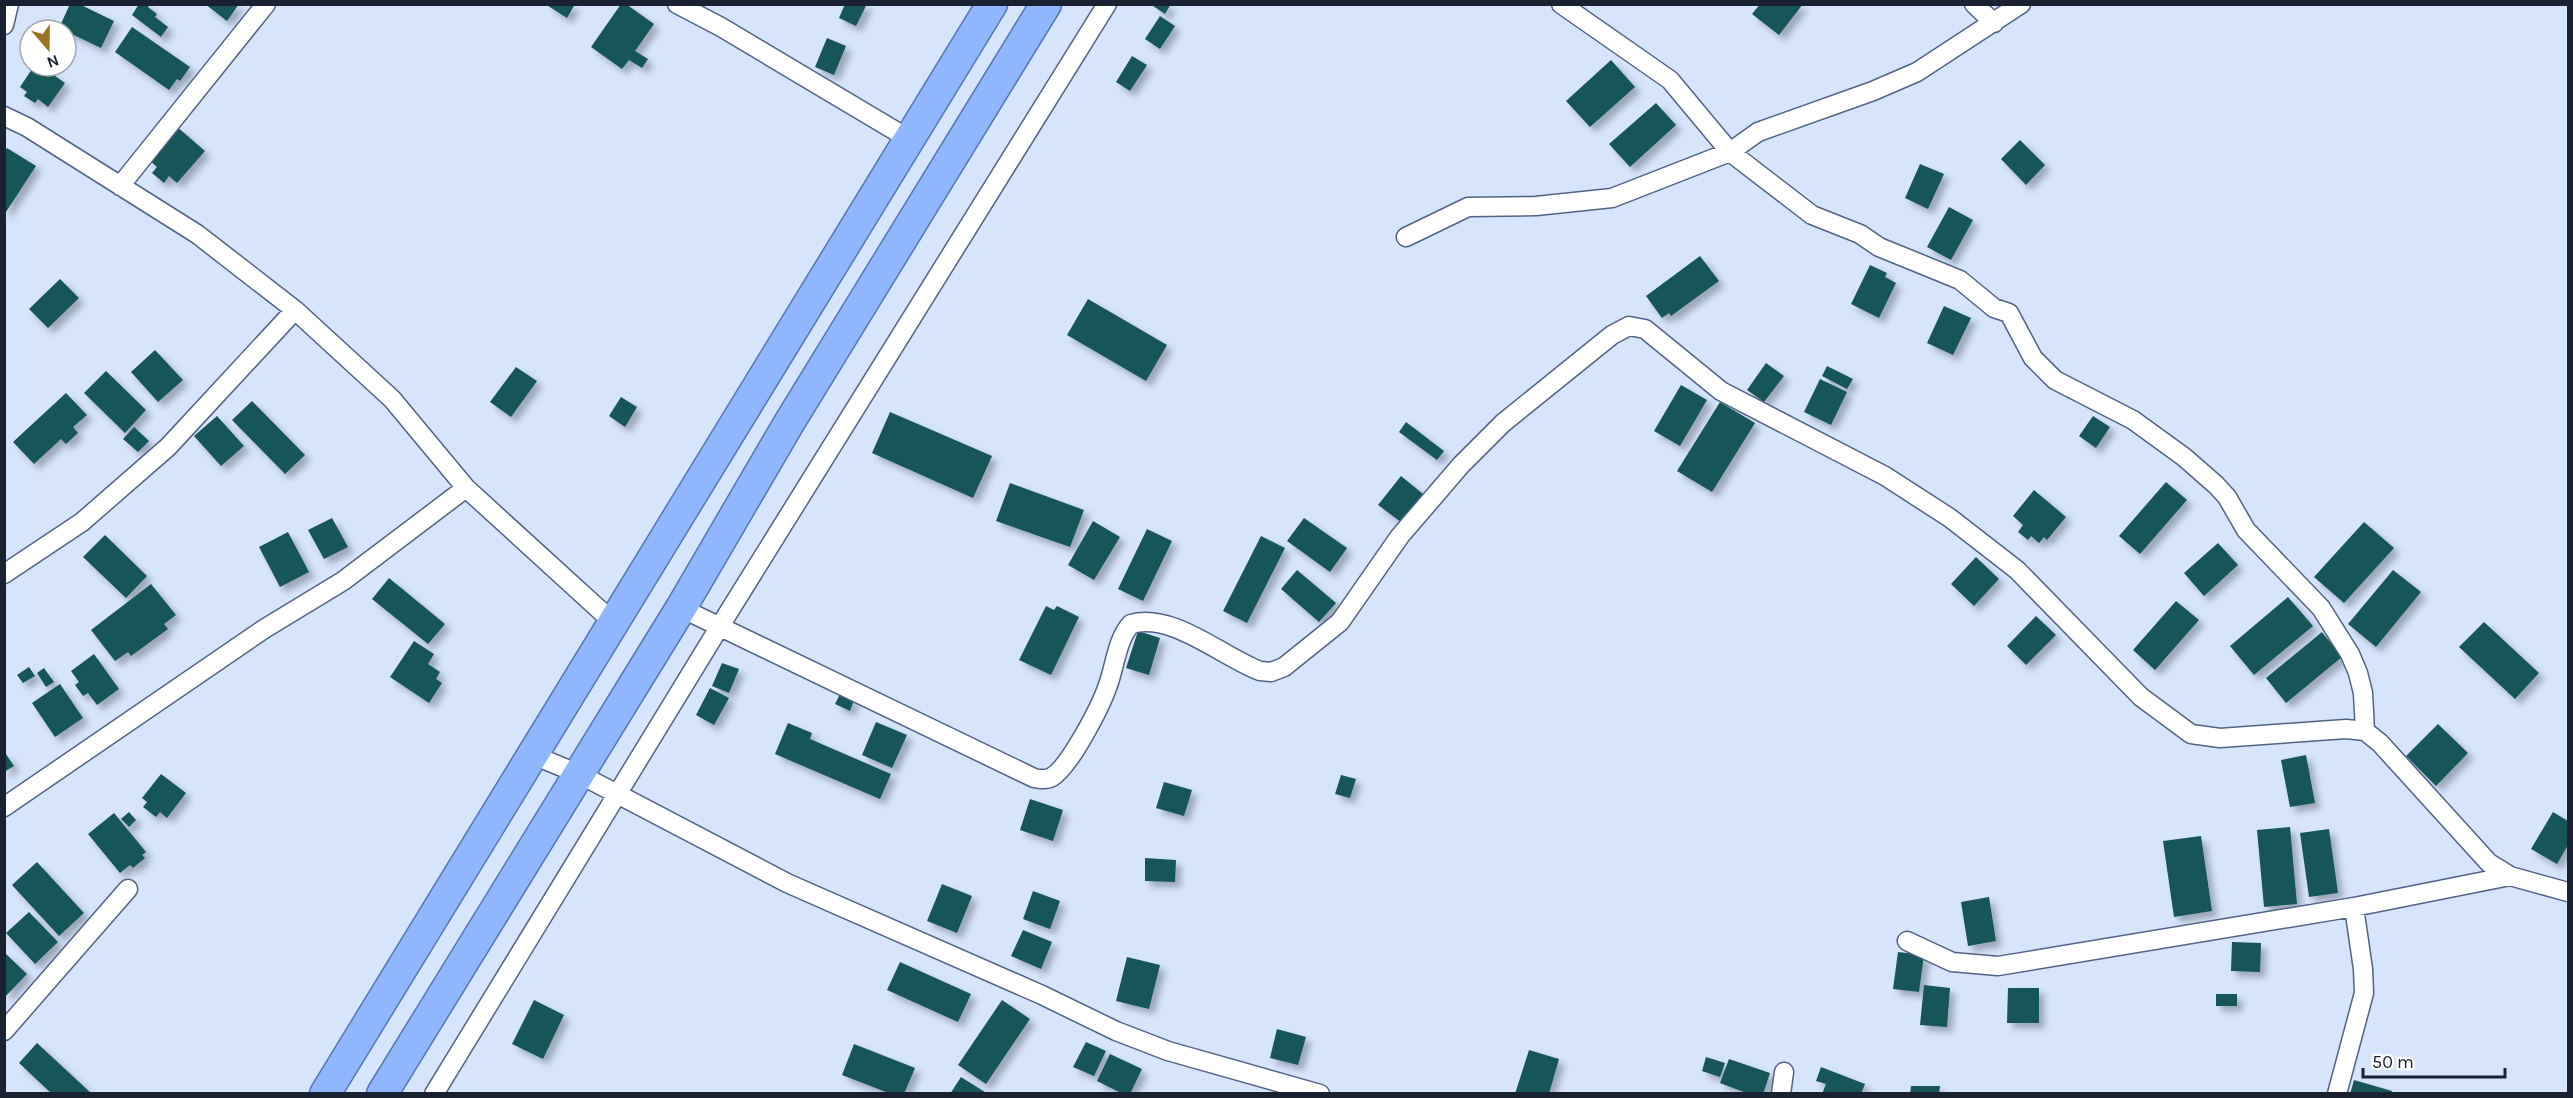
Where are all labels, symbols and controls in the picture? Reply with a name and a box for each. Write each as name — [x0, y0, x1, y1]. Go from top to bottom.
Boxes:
north arrow — [18, 18, 78, 78]
text: N — [44, 51, 62, 73]
scale bar — [2363, 1041, 2506, 1079]
text: 50 m — [2372, 1051, 2414, 1073]

